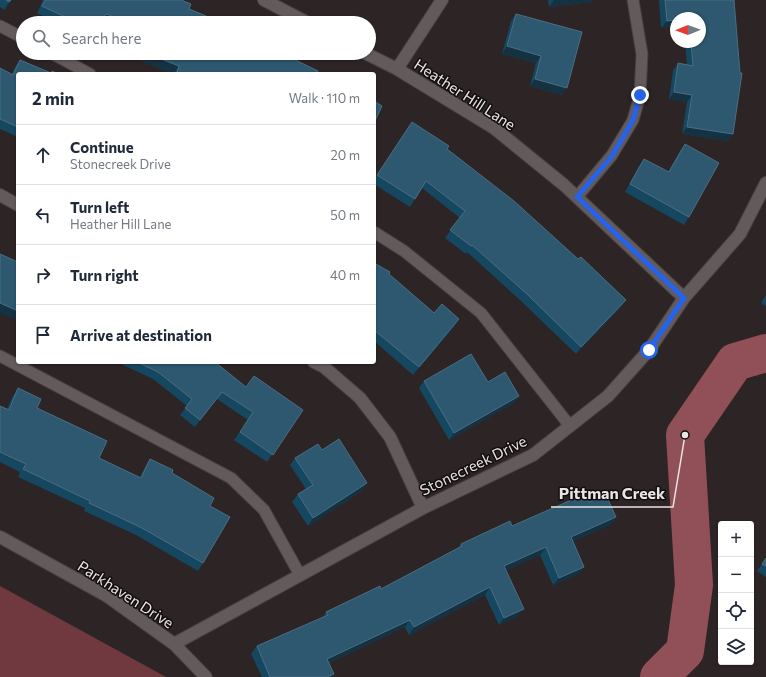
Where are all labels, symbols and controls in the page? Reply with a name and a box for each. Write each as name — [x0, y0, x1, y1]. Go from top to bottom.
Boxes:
north arrow — [670, 12, 706, 48]
search box — [16, 16, 376, 60]
icon: search — [30, 27, 52, 49]
text: Search here — [62, 29, 141, 47]
street label: Heather Hill Lane — [411, 55, 519, 133]
route end — [631, 86, 649, 104]
text: 2 min — [32, 88, 74, 109]
text: Walk · 110 m — [289, 90, 360, 106]
text: Continue — [70, 138, 134, 156]
icon: ahead — [32, 144, 54, 166]
text: 20 m — [331, 147, 360, 163]
text: Stonecreek Drive — [70, 156, 171, 172]
text: Turn left — [70, 198, 129, 216]
icon: left — [32, 204, 54, 226]
text: 50 m — [330, 207, 360, 223]
text: Heather Hill Lane — [70, 216, 171, 232]
icon: right — [32, 264, 54, 286]
text: Turn right — [70, 266, 139, 284]
text: 40 m — [330, 267, 360, 283]
icon: arrive — [32, 324, 54, 346]
text: Arrive at destination — [70, 326, 212, 344]
route start — [640, 341, 658, 359]
street label: Stonecreek Drive — [417, 431, 529, 499]
callout: Pittman Creek — [551, 479, 673, 507]
text: Pittman Creek — [559, 483, 666, 502]
map controls — [718, 521, 754, 665]
button: + — [718, 521, 754, 557]
street label: Parkhaven Drive — [75, 556, 177, 632]
button: − — [718, 557, 754, 593]
button: locate — [718, 593, 754, 629]
button: layers — [718, 629, 754, 665]

